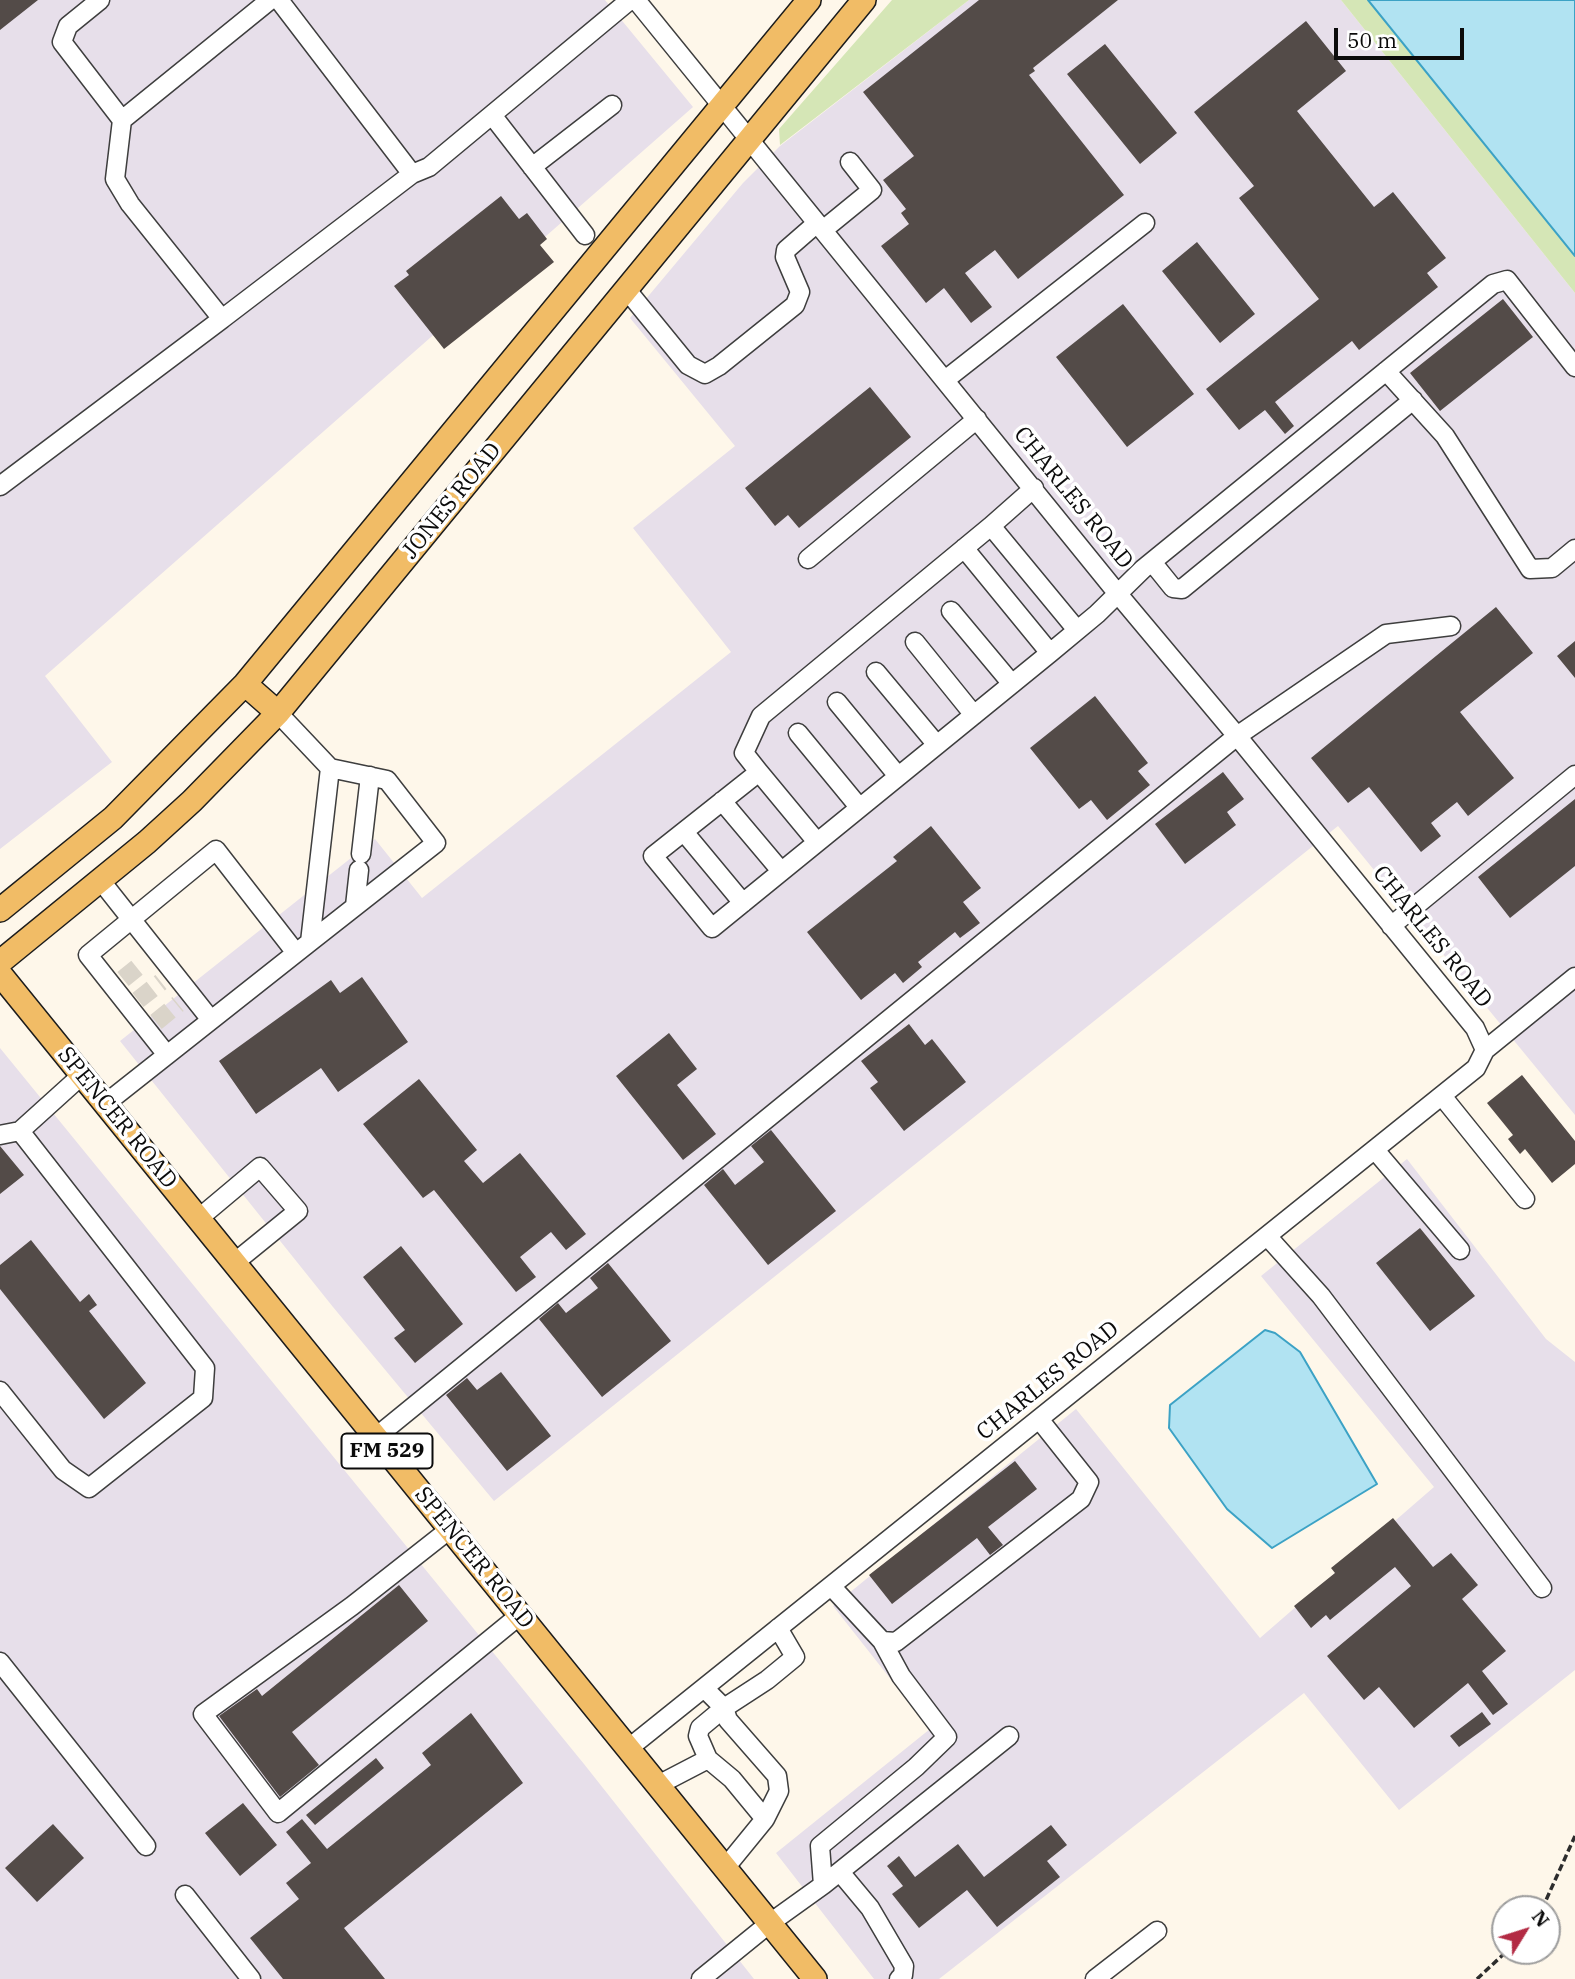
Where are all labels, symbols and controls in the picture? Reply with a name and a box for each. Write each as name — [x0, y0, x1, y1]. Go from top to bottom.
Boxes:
scale bar — [1337, 14, 1466, 58]
text: 50 m — [1347, 26, 1397, 54]
street label: CHARLES ROAD — [1007, 421, 1139, 575]
street label: JONES ROAD — [397, 437, 507, 565]
street label: CHARLES ROAD — [1366, 860, 1498, 1014]
street label: SPENCER ROAD — [51, 1042, 183, 1194]
street label: CHARLES ROAD — [971, 1315, 1125, 1447]
road number: FM 529 — [342, 1434, 432, 1468]
street label: SPENCER ROAD — [408, 1482, 540, 1634]
north arrow — [1491, 1895, 1561, 1965]
text: N — [1527, 1905, 1555, 1932]

